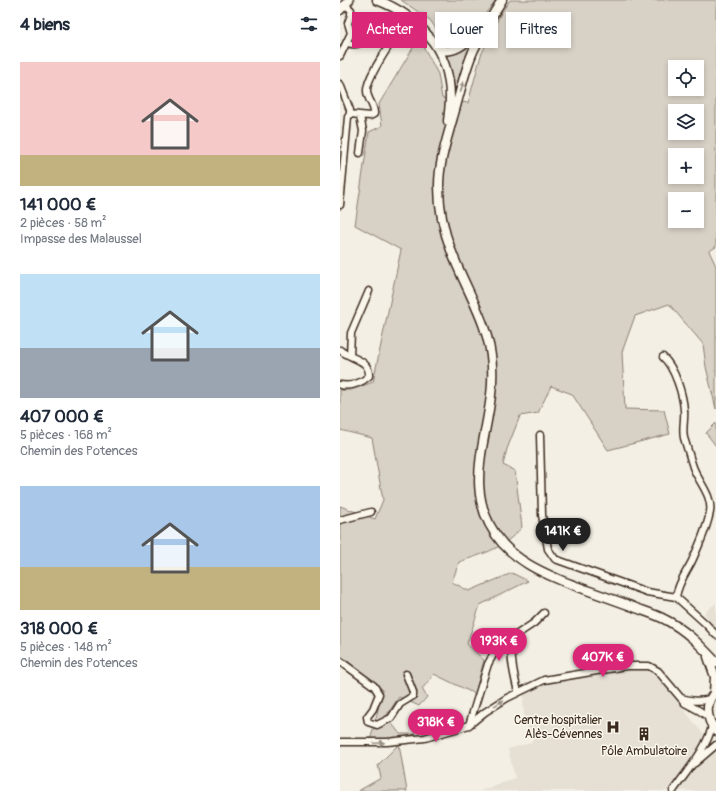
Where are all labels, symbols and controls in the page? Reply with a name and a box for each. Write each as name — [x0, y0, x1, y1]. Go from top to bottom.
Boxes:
chip: Acheter — [352, 12, 427, 48]
chip: Louer — [435, 12, 498, 48]
chip: Filtres — [506, 12, 571, 48]
icon: filters — [298, 13, 320, 35]
text: 4 biens — [20, 14, 70, 35]
map controls — [668, 60, 704, 228]
button: locate — [668, 60, 704, 96]
one-way arrow — [459, 81, 465, 93]
icon: home — [134, 88, 206, 160]
button: layers — [668, 104, 704, 140]
button: + — [668, 148, 704, 184]
button: − — [668, 192, 704, 228]
text: 141 000 € — [20, 194, 97, 215]
text: 2 pièces · 58 m² — [20, 215, 107, 231]
text: Impasse des Malaussel — [20, 231, 142, 247]
icon: home — [134, 300, 206, 372]
text: 407 000 € — [20, 406, 104, 427]
text: 5 pièces · 168 m² — [20, 427, 112, 443]
text: Chemin des Potences — [20, 443, 138, 459]
icon: home — [134, 512, 206, 584]
pin: 141K € — [530, 518, 596, 552]
text: 141K € — [545, 523, 581, 539]
text: 318 000 € — [20, 618, 98, 639]
pin: 193K € — [466, 628, 532, 662]
text: 193K € — [480, 633, 518, 649]
text: 5 pièces · 148 m² — [20, 639, 112, 655]
pin: 407K € — [570, 644, 636, 678]
text: 407K € — [582, 649, 624, 665]
text: Chemin des Potences — [20, 655, 138, 671]
one-way arrow — [494, 699, 505, 707]
pin: 318K € — [403, 709, 469, 743]
place label: Centre hospitalier Alès-Cévennes — [514, 713, 603, 742]
text: 318K € — [417, 714, 455, 730]
hospital icon: Centre hospitalier Alès-Cévennes — [605, 719, 621, 735]
building icon: Pôle Ambulatoire — [636, 726, 652, 742]
one-way arrow — [373, 739, 385, 746]
place label: Pôle Ambulatoire — [601, 744, 687, 759]

